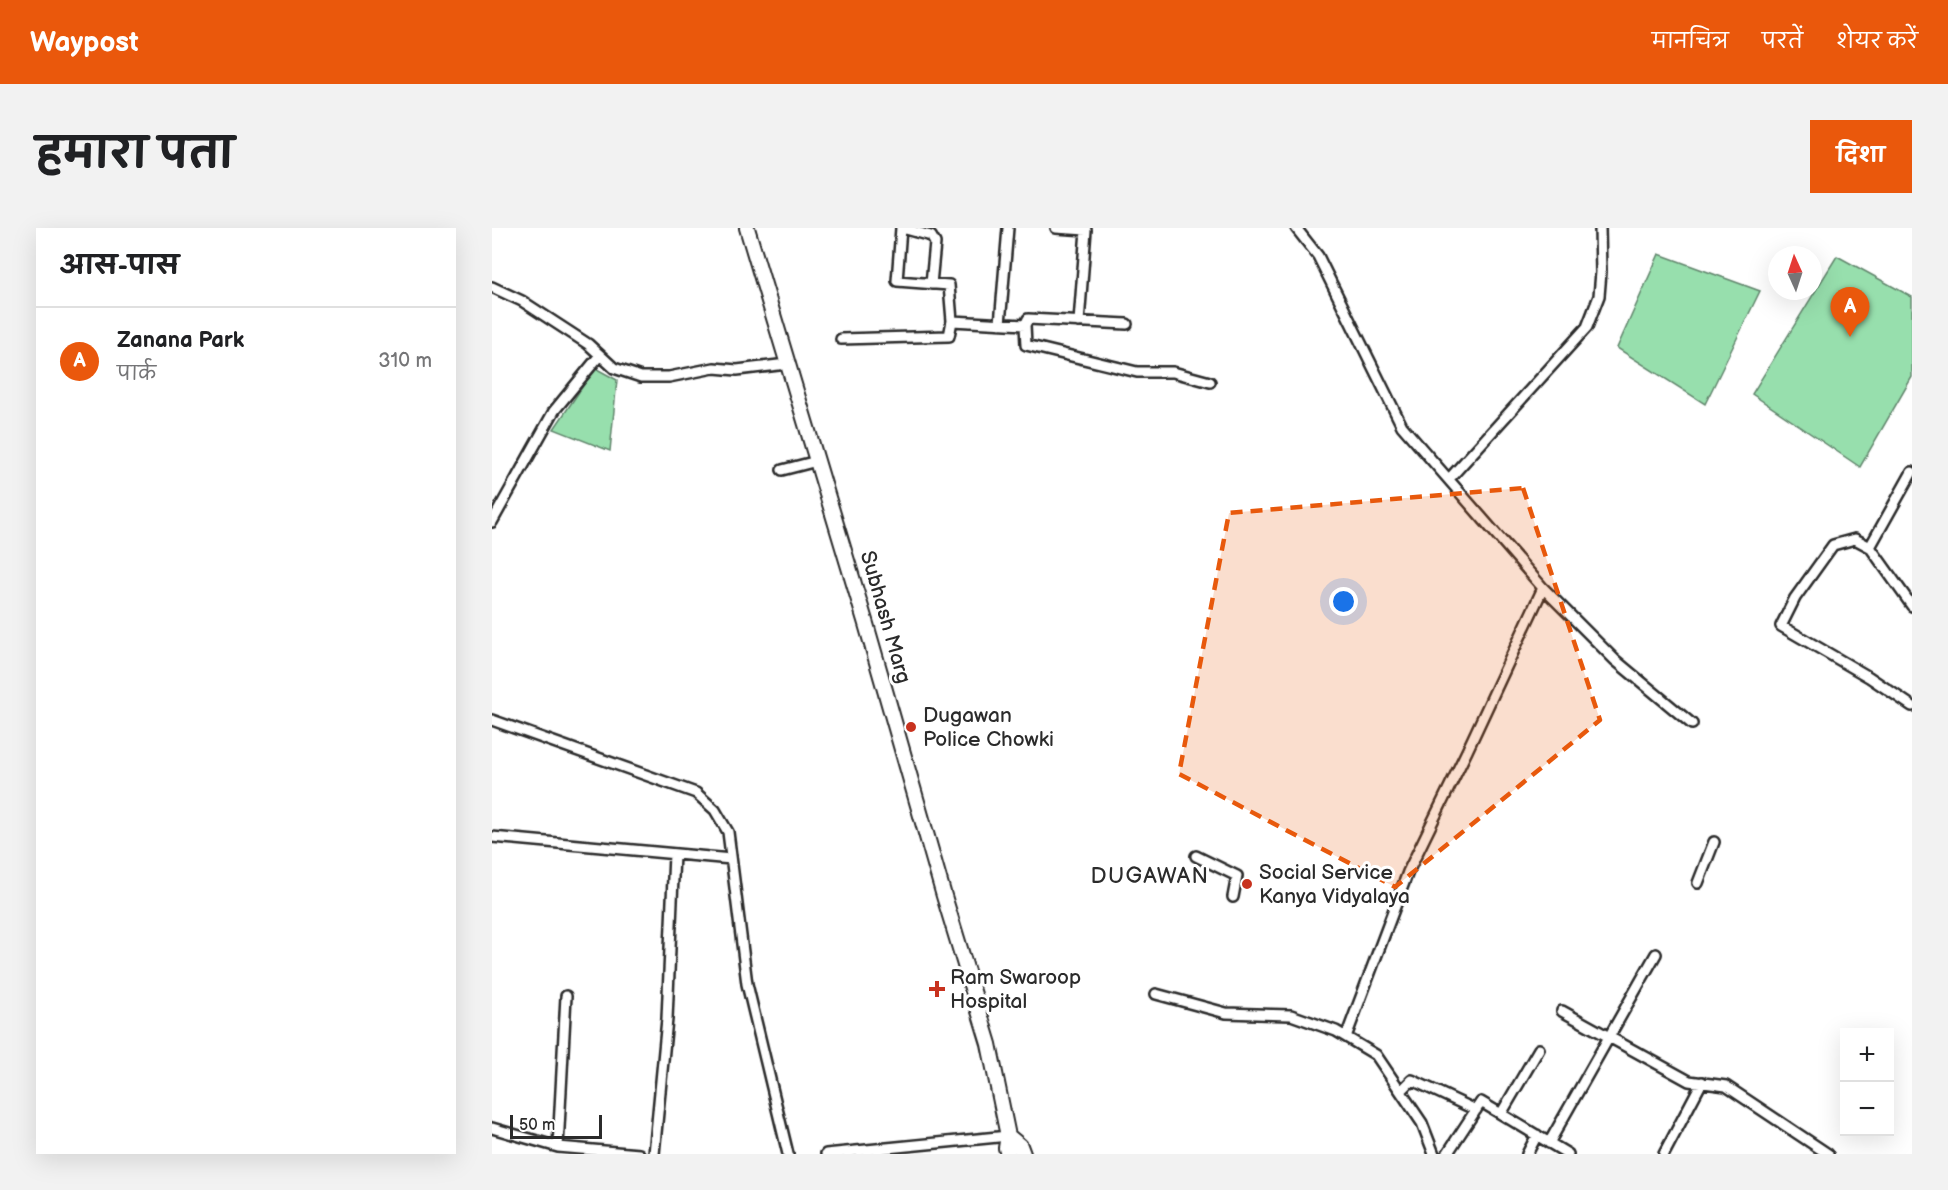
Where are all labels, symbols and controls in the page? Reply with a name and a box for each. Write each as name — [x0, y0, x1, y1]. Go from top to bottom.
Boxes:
text: Waypost — [30, 26, 139, 59]
text: मानचित्र — [1652, 29, 1729, 54]
text: परतें — [1762, 29, 1803, 54]
text: शेयर करें — [1836, 29, 1918, 54]
button: दिशा — [1810, 120, 1912, 193]
text: हमारा पता — [36, 129, 234, 180]
north arrow — [1768, 246, 1822, 300]
text: आस-पास — [60, 251, 179, 282]
pin: A — [1830, 288, 1870, 337]
text: Zanana Park — [117, 327, 244, 354]
text: A — [73, 349, 86, 373]
text: 310 m — [378, 349, 432, 373]
text: पार्क — [117, 362, 156, 386]
street label: Subhash Marg — [855, 548, 916, 686]
your location — [1329, 587, 1358, 616]
place label: Dugawan Police Chowki — [923, 703, 1054, 752]
marker: Dugawan Police Chowki — [904, 720, 918, 734]
place label: Social Service Kanya Vidyalaya — [1259, 860, 1410, 909]
district label: DUGAWAN — [1090, 863, 1210, 890]
marker: Social Service Kanya Vidyalaya — [1240, 877, 1254, 891]
place label: Ram Swaroop Hospital — [950, 965, 1081, 1014]
marker: Ram Swaroop Hospital — [928, 980, 946, 998]
map controls — [1840, 1028, 1894, 1136]
button: + — [1840, 1028, 1894, 1082]
button: − — [1840, 1082, 1894, 1136]
scale bar — [510, 1112, 602, 1140]
text: 50 m — [519, 1116, 555, 1135]

